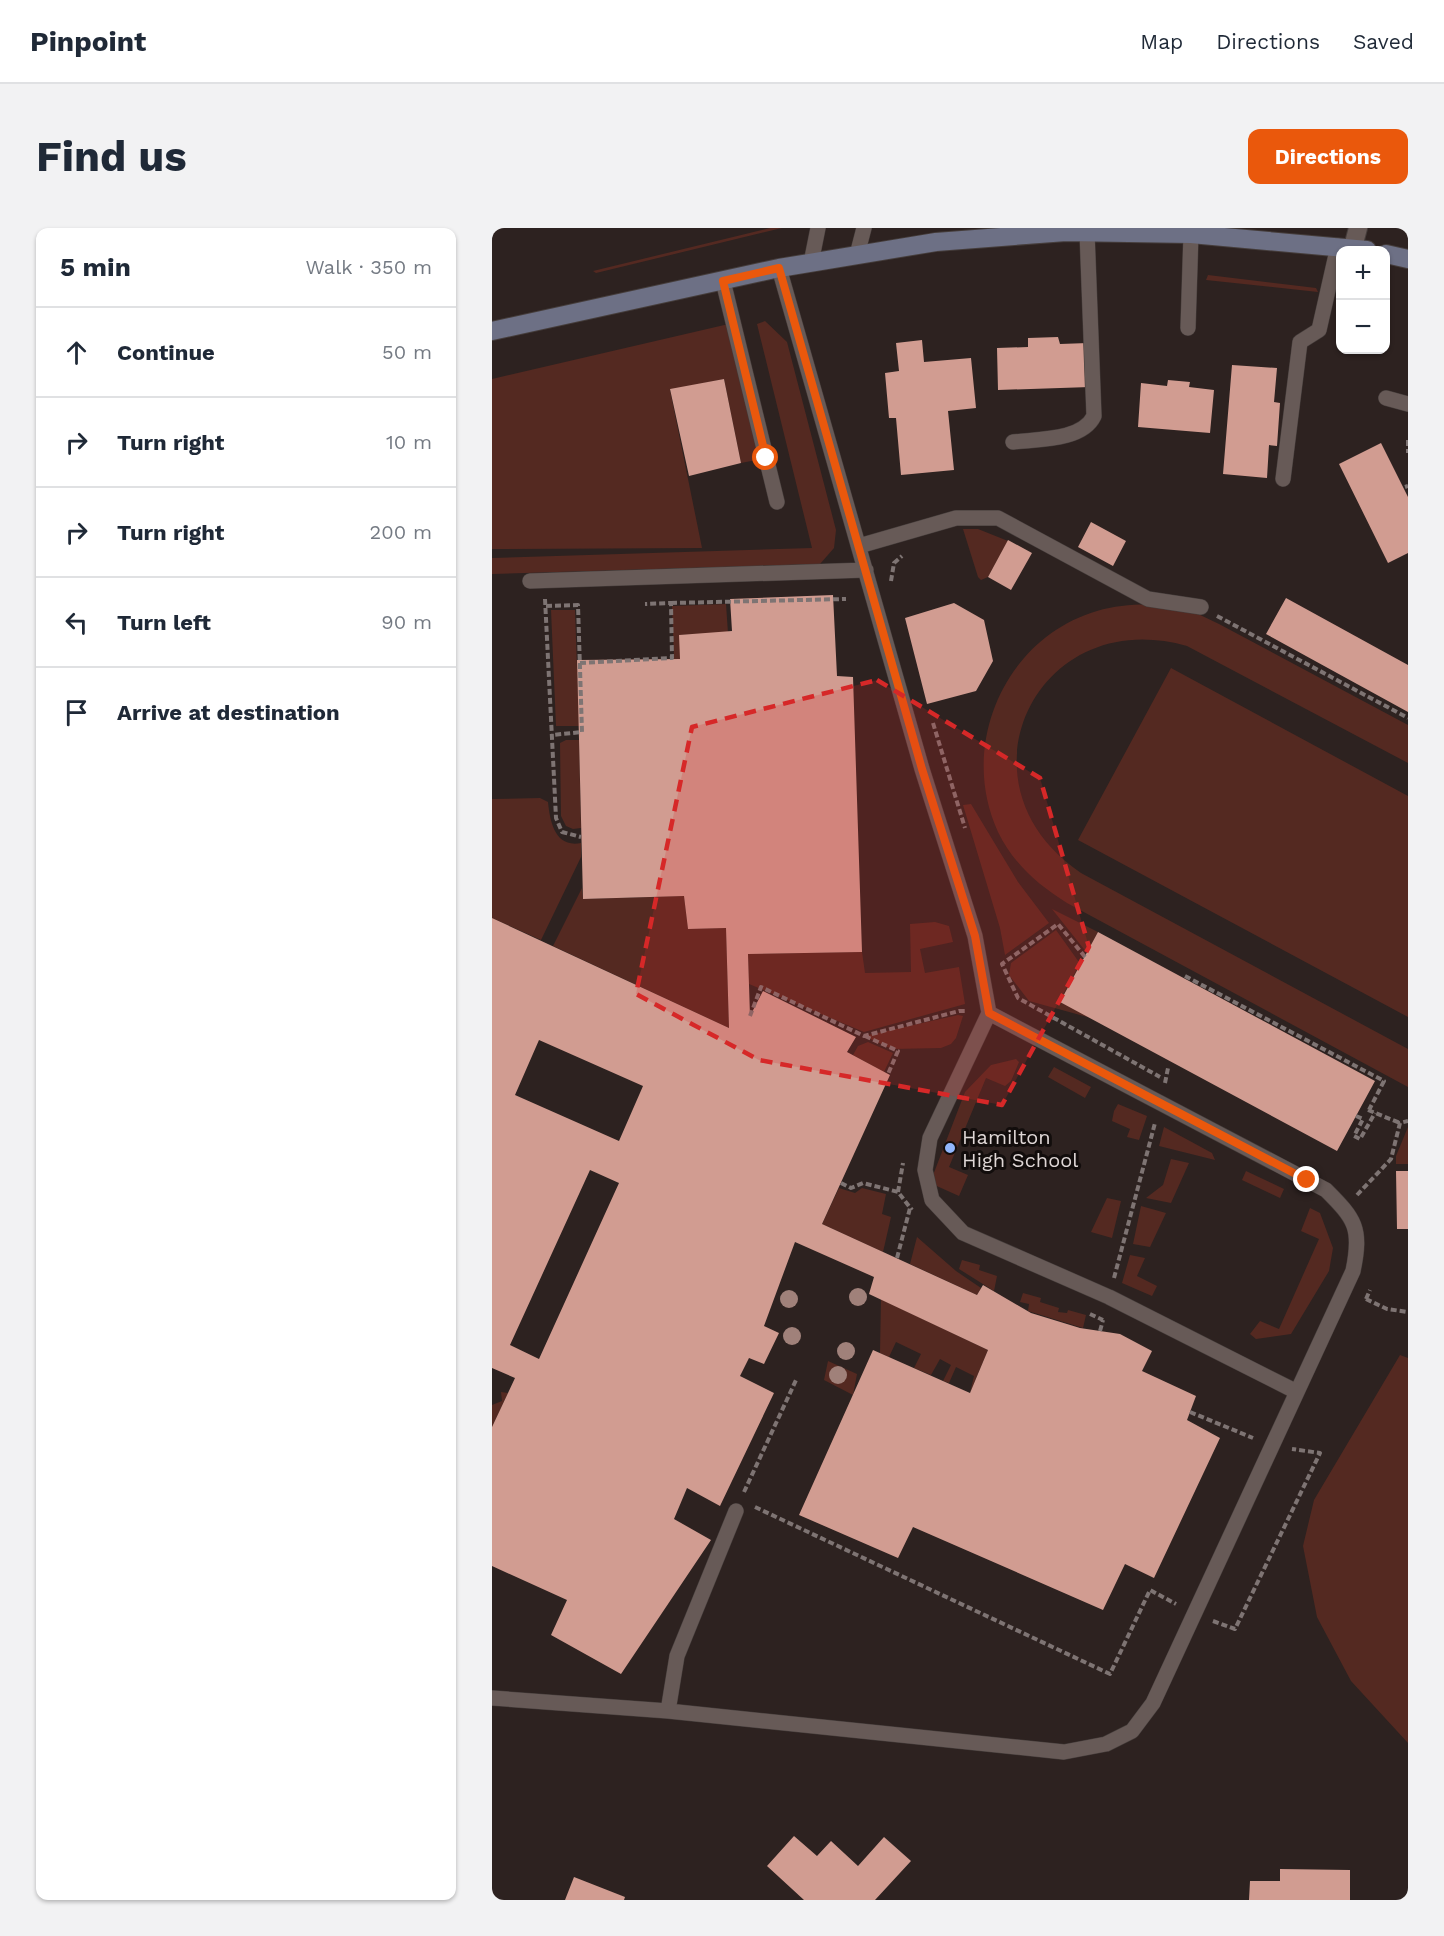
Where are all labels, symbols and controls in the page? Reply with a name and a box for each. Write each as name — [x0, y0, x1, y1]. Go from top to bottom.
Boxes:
text: Pinpoint — [30, 25, 146, 58]
text: Map — [1140, 29, 1183, 54]
text: Directions — [1216, 29, 1320, 54]
text: Saved — [1353, 29, 1414, 54]
button: Directions — [1248, 129, 1408, 184]
text: Find us — [36, 132, 187, 181]
map controls — [1336, 246, 1390, 354]
button: + — [1336, 246, 1390, 300]
text: 5 min — [60, 252, 131, 282]
text: Walk · 350 m — [305, 255, 432, 279]
button: − — [1336, 300, 1390, 354]
icon: ahead — [60, 336, 93, 369]
text: Continue — [117, 340, 215, 365]
text: 50 m — [382, 340, 432, 364]
icon: right — [60, 426, 93, 459]
text: Turn right — [117, 430, 224, 455]
text: 10 m — [386, 430, 432, 454]
route start — [752, 444, 778, 470]
icon: right — [60, 516, 93, 549]
text: Turn right — [117, 520, 224, 545]
text: 200 m — [370, 520, 432, 544]
icon: left — [60, 606, 93, 639]
text: Turn left — [117, 610, 211, 635]
text: 90 m — [381, 610, 432, 634]
icon: arrive — [60, 696, 93, 729]
text: Arrive at destination — [117, 700, 340, 725]
place label: Hamilton High School — [962, 1125, 1078, 1172]
marker: Hamilton High School — [943, 1141, 957, 1155]
route end — [1293, 1166, 1319, 1192]

